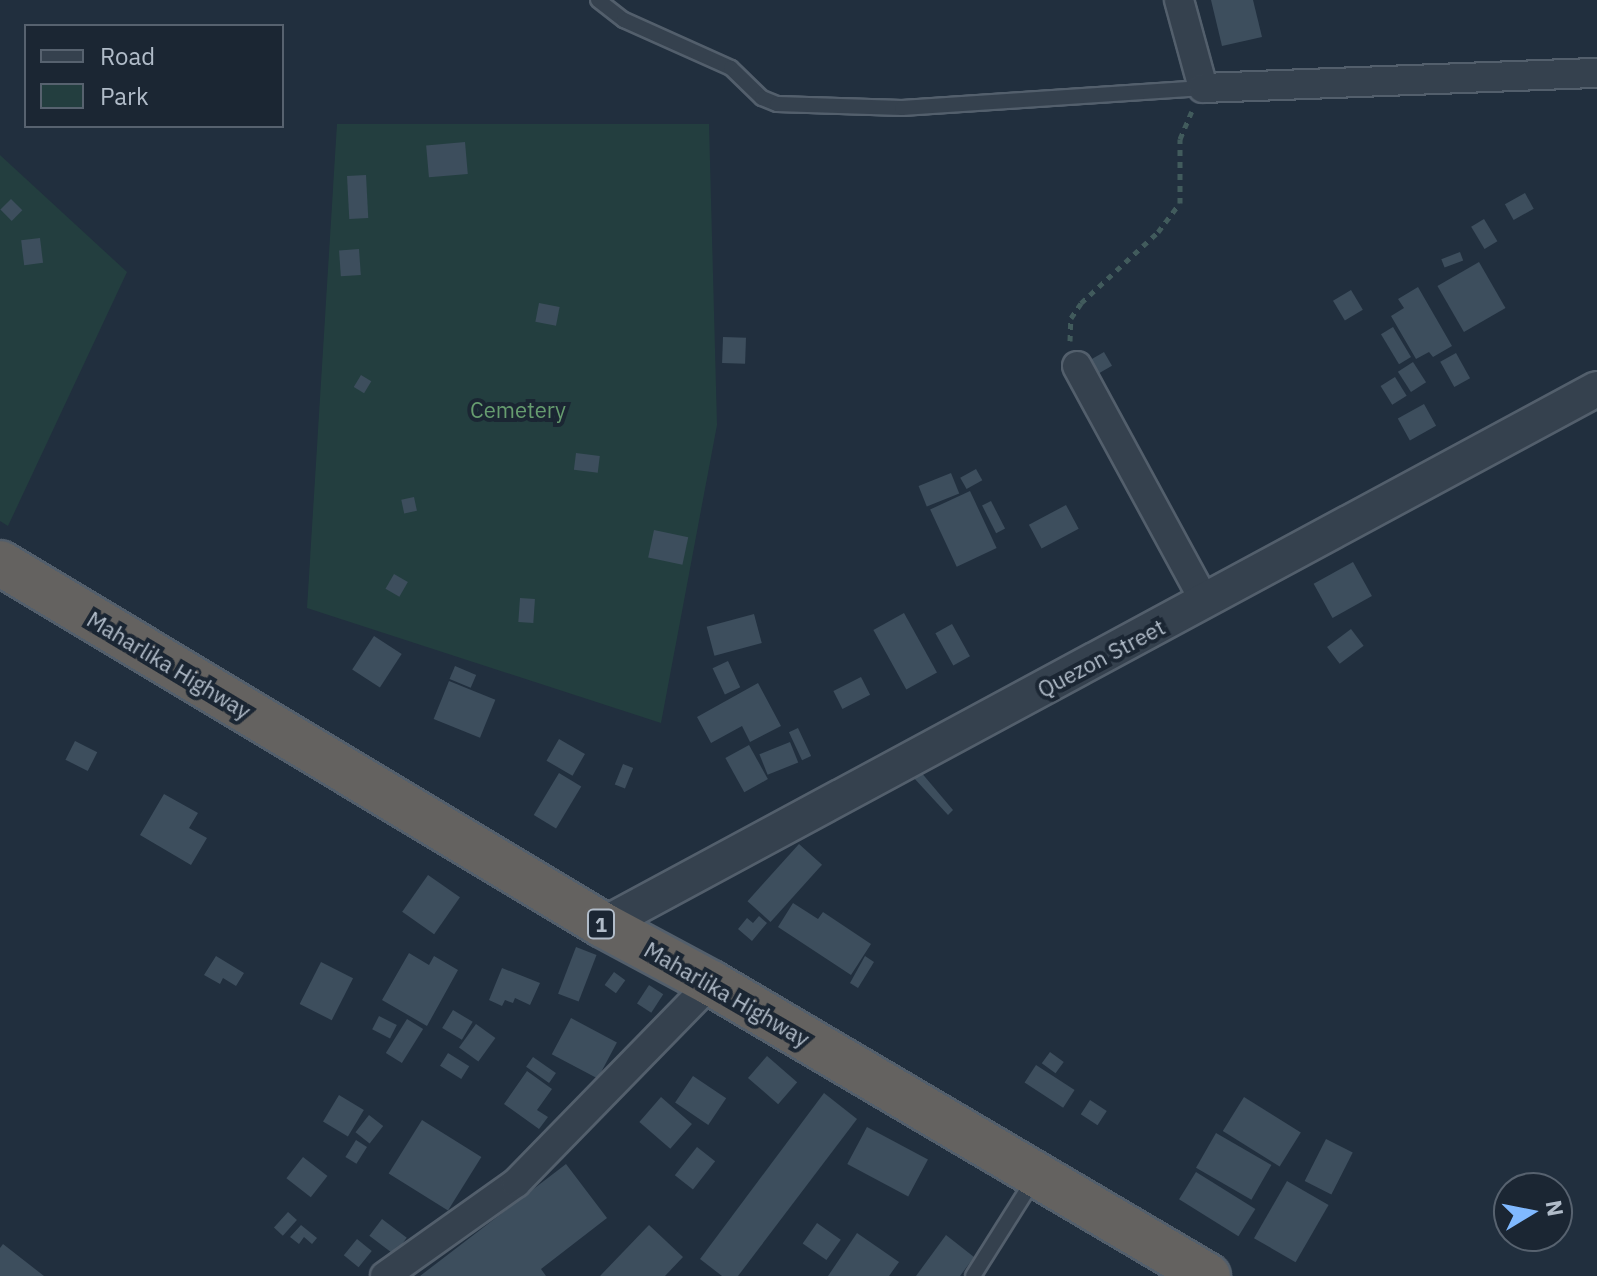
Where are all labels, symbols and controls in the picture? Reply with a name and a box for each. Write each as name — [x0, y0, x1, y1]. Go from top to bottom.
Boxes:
legend — [24, 24, 284, 128]
text: Road — [100, 40, 155, 72]
text: Park — [100, 80, 149, 112]
park label: Cemetery — [470, 397, 566, 423]
street label: Maharlika Highway — [82, 606, 256, 724]
street label: Quezon Street — [1033, 613, 1169, 703]
road number: 1 — [587, 908, 615, 940]
street label: Maharlika Highway — [640, 936, 814, 1052]
north arrow — [1493, 1172, 1573, 1252]
text: N — [1539, 1198, 1571, 1218]

